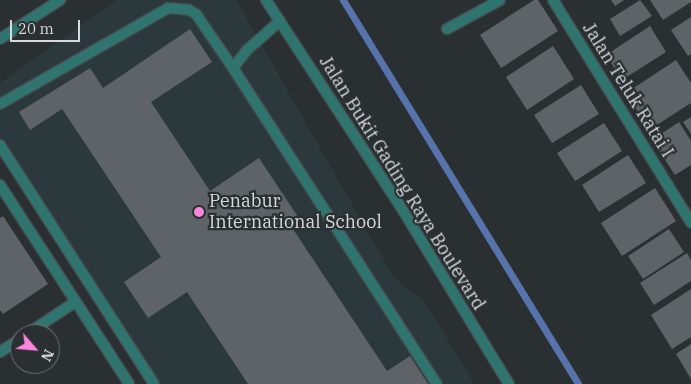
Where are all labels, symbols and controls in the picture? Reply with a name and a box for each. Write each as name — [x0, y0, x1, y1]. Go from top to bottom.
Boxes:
scale bar — [12, 10, 82, 42]
text: 20 m — [18, 19, 54, 38]
street label: Jalan Teluk Ratai I — [578, 19, 678, 161]
street label: Jalan Bukit Gading Raya Boulevard — [315, 52, 489, 314]
place label: Penabur International School — [209, 191, 382, 233]
marker: Penabur International School — [193, 206, 205, 218]
north arrow — [10, 324, 60, 374]
text: N — [37, 346, 58, 364]

